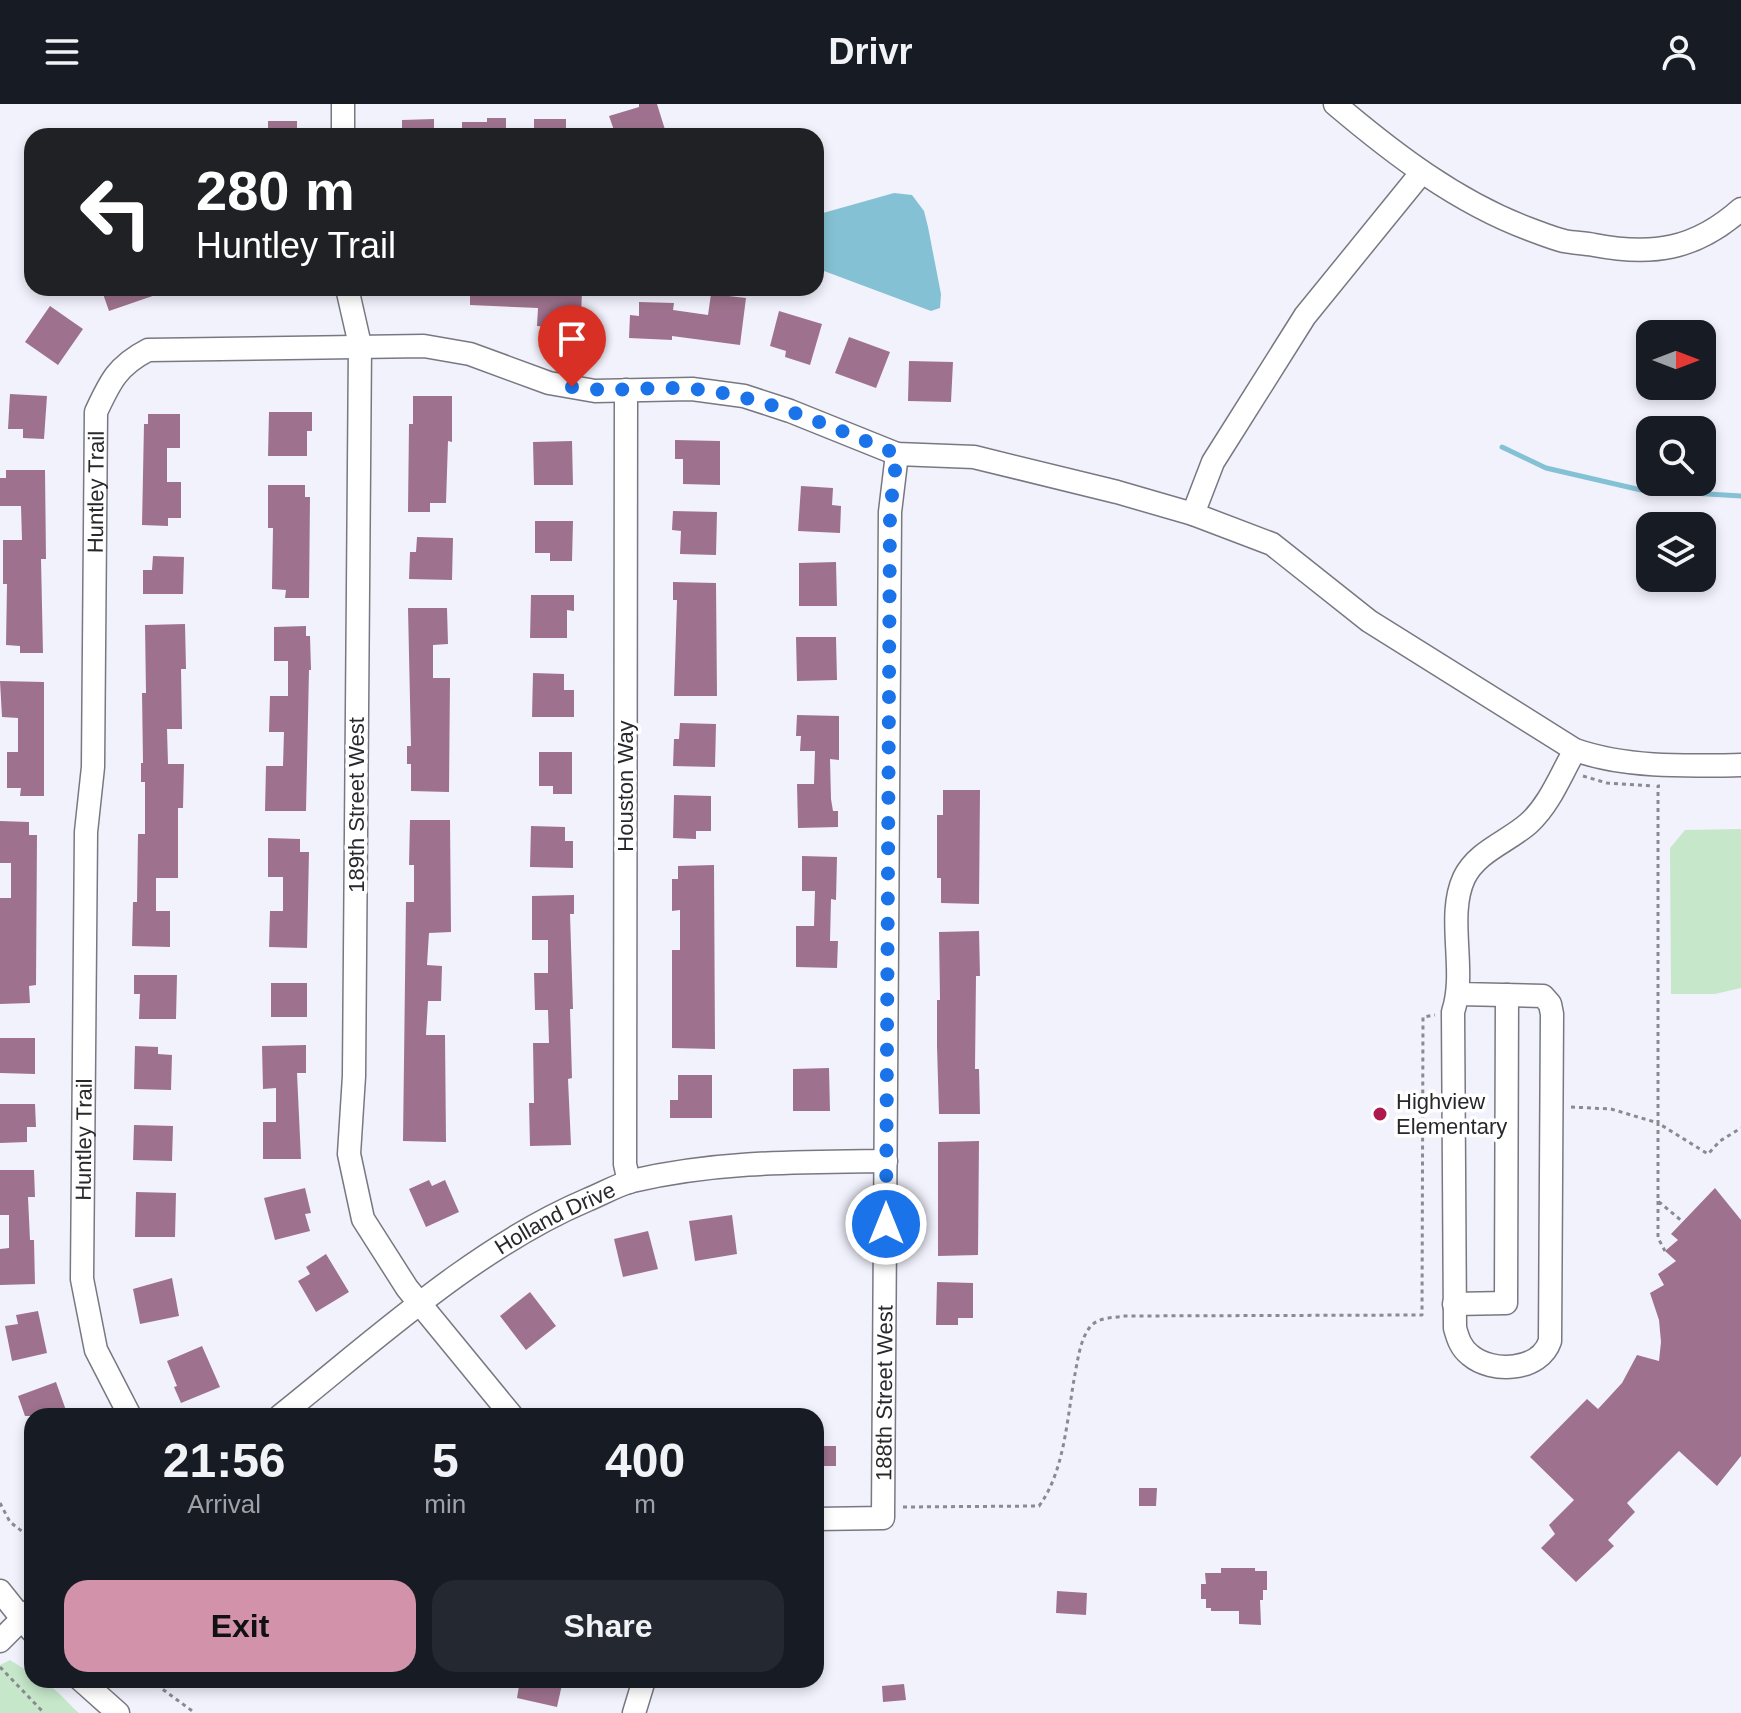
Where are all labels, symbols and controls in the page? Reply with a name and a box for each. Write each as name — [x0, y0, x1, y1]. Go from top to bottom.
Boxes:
icon: menu — [40, 30, 84, 74]
icon: person — [1657, 30, 1701, 74]
text: Drivr — [828, 31, 913, 72]
text: 280 m — [196, 159, 355, 222]
icon: left — [64, 160, 168, 264]
text: Huntley Trail — [196, 225, 396, 266]
pin — [538, 305, 606, 387]
icon: arrive — [550, 317, 594, 361]
north arrow — [1636, 320, 1716, 400]
map controls — [1636, 320, 1716, 592]
button: search — [1636, 416, 1716, 496]
street label: Huntley Trail — [83, 431, 109, 553]
button: layers — [1636, 512, 1716, 592]
street label: 189th Street West — [344, 717, 369, 893]
street label: Houston Way — [613, 720, 638, 852]
street label: Huntley Trail — [71, 1078, 97, 1201]
place label: Highview Elementary — [1396, 1089, 1507, 1139]
marker: Highview Elementary — [1371, 1105, 1389, 1123]
street label: Holland Drive — [490, 1177, 619, 1260]
position arrow — [844, 1182, 928, 1266]
street label: 188th Street West — [871, 1305, 897, 1481]
text: 21:56 — [163, 1434, 286, 1487]
text: 5 — [432, 1434, 459, 1487]
text: 400 — [605, 1434, 685, 1487]
text: Arrival — [187, 1489, 261, 1519]
text: min — [424, 1489, 466, 1519]
text: m — [634, 1489, 656, 1519]
button: Exit — [64, 1580, 416, 1672]
button: Share — [432, 1580, 784, 1672]

